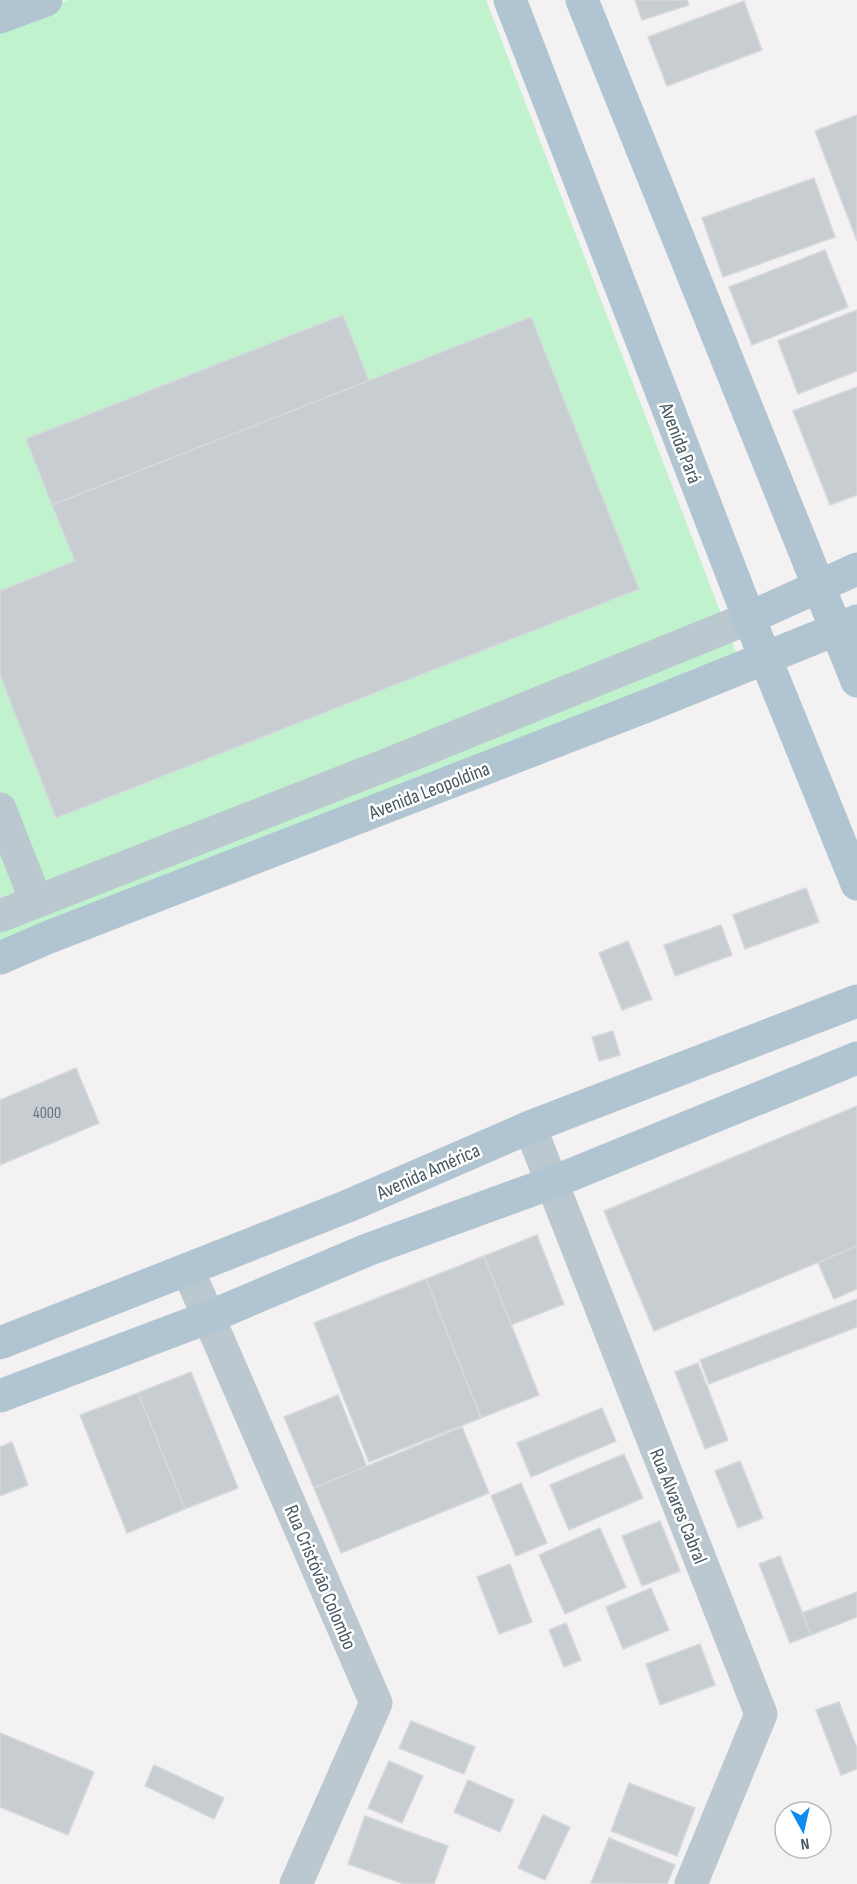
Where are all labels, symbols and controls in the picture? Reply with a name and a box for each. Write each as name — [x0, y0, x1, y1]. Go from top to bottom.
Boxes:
street label: Avenida Pará — [653, 399, 706, 487]
street label: Avenida Leopoldina — [365, 757, 493, 825]
house number: 4000 — [33, 1104, 61, 1123]
street label: Avenida América — [372, 1139, 484, 1206]
street label: Rua Alvares Cabral — [644, 1445, 712, 1568]
street label: Rua Cristóvão Colombo — [279, 1501, 361, 1653]
north arrow — [773, 1800, 833, 1860]
text: N — [799, 1833, 810, 1853]

